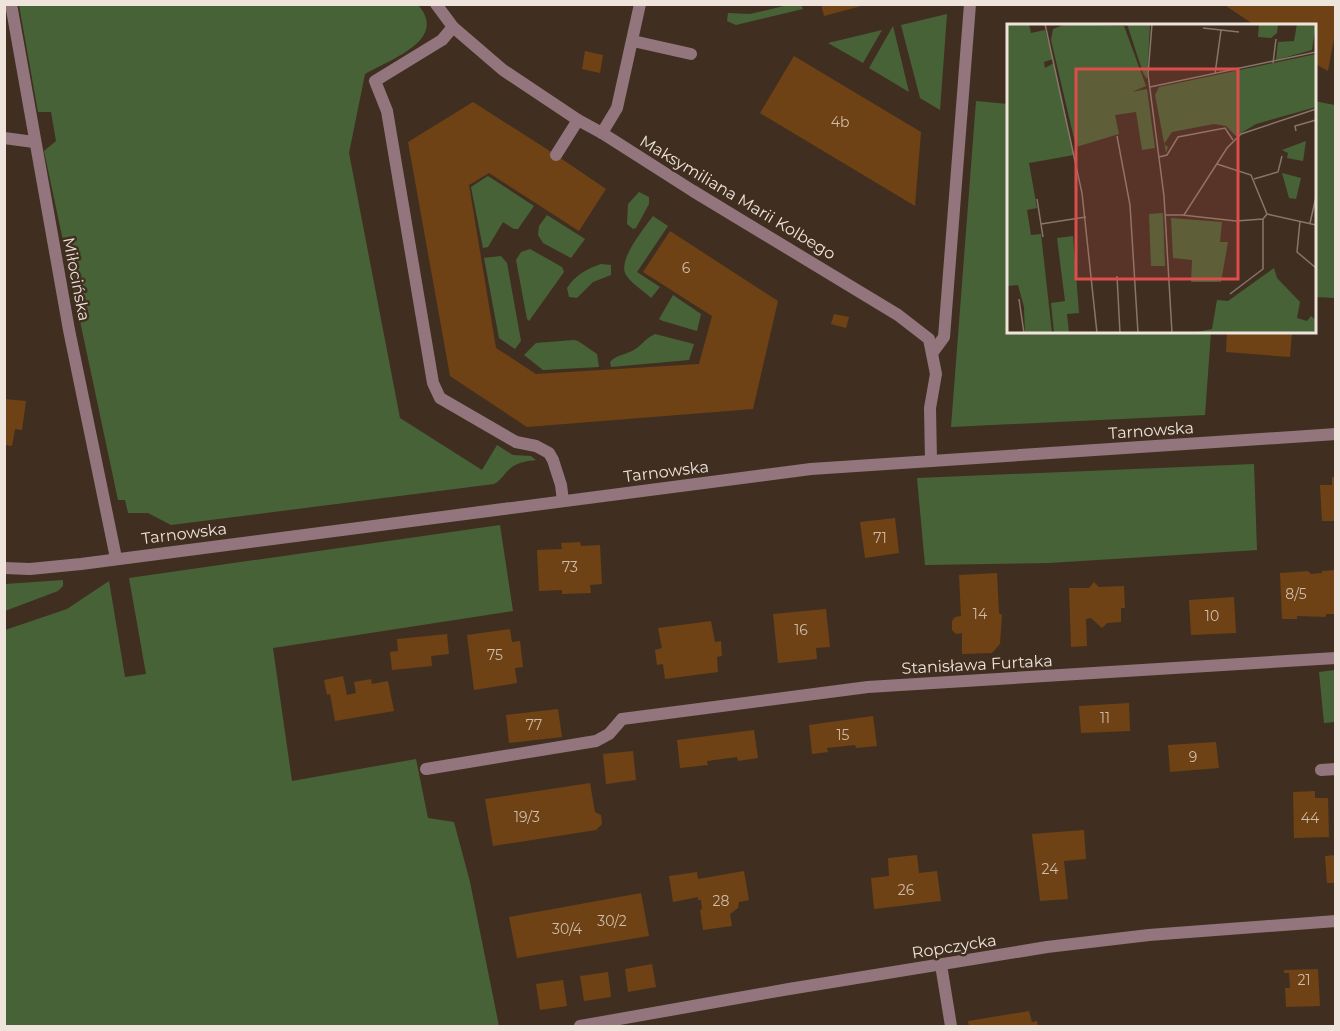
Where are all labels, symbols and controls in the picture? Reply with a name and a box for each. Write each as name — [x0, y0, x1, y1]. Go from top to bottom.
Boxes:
inset map — [1007, 24, 1316, 333]
house number: 4b — [831, 113, 849, 131]
street label: Maksymiliana Marii Kolbego — [636, 131, 839, 263]
street label: Miłocińska — [59, 236, 94, 323]
house number: 6 — [682, 259, 691, 277]
street label: Tarnowska — [1108, 418, 1194, 443]
street label: Tarnowska — [622, 457, 710, 486]
street label: Tarnowska — [140, 519, 228, 548]
house number: 71 — [873, 529, 887, 547]
house number: 73 — [562, 558, 578, 576]
house number: 8/5 — [1285, 585, 1307, 603]
house number: 14 — [973, 605, 988, 623]
house number: 10 — [1205, 607, 1219, 625]
house number: 16 — [794, 621, 808, 639]
house number: 75 — [487, 646, 503, 664]
street label: Stanisława Furtaka — [901, 651, 1053, 678]
house number: 11 — [1100, 709, 1110, 727]
house number: 77 — [526, 716, 542, 734]
house number: 15 — [837, 726, 850, 744]
house number: 9 — [1189, 748, 1197, 766]
house number: 19/3 — [514, 808, 540, 826]
house number: 44 — [1301, 809, 1320, 827]
house number: 24 — [1042, 860, 1059, 878]
house number: 26 — [898, 881, 915, 899]
house number: 28 — [713, 892, 730, 910]
house number: 30/2 — [597, 912, 627, 930]
house number: 30/4 — [552, 920, 583, 938]
street label: Ropczycka — [910, 930, 998, 963]
house number: 21 — [1297, 971, 1311, 989]

